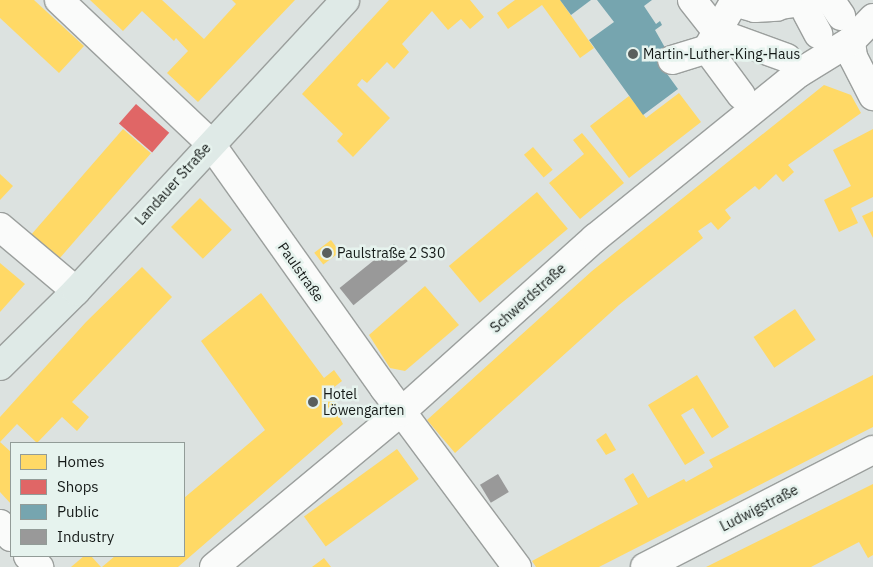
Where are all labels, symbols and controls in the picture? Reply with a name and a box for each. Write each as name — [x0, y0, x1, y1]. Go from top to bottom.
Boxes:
place label: Martin-Luther-King-Haus — [643, 46, 800, 62]
marker: Martin-Luther-King-Haus — [627, 48, 639, 60]
street label: Landauer Straße — [132, 140, 214, 228]
street label: Paulstraße — [274, 239, 328, 305]
place label: Paulstraße 2 S30 — [337, 245, 445, 261]
marker: Paulstraße 2 S30 — [321, 247, 333, 259]
street label: Schwerdstraße — [487, 260, 569, 336]
place label: Hotel Löwengarten — [323, 386, 404, 418]
marker: Hotel Löwengarten — [307, 396, 319, 408]
legend — [10, 442, 185, 557]
text: Homes — [57, 452, 105, 471]
text: Shops — [57, 477, 99, 496]
street label: Ludwigstraße — [717, 481, 801, 535]
text: Public — [57, 502, 99, 521]
text: Industry — [57, 527, 114, 546]

